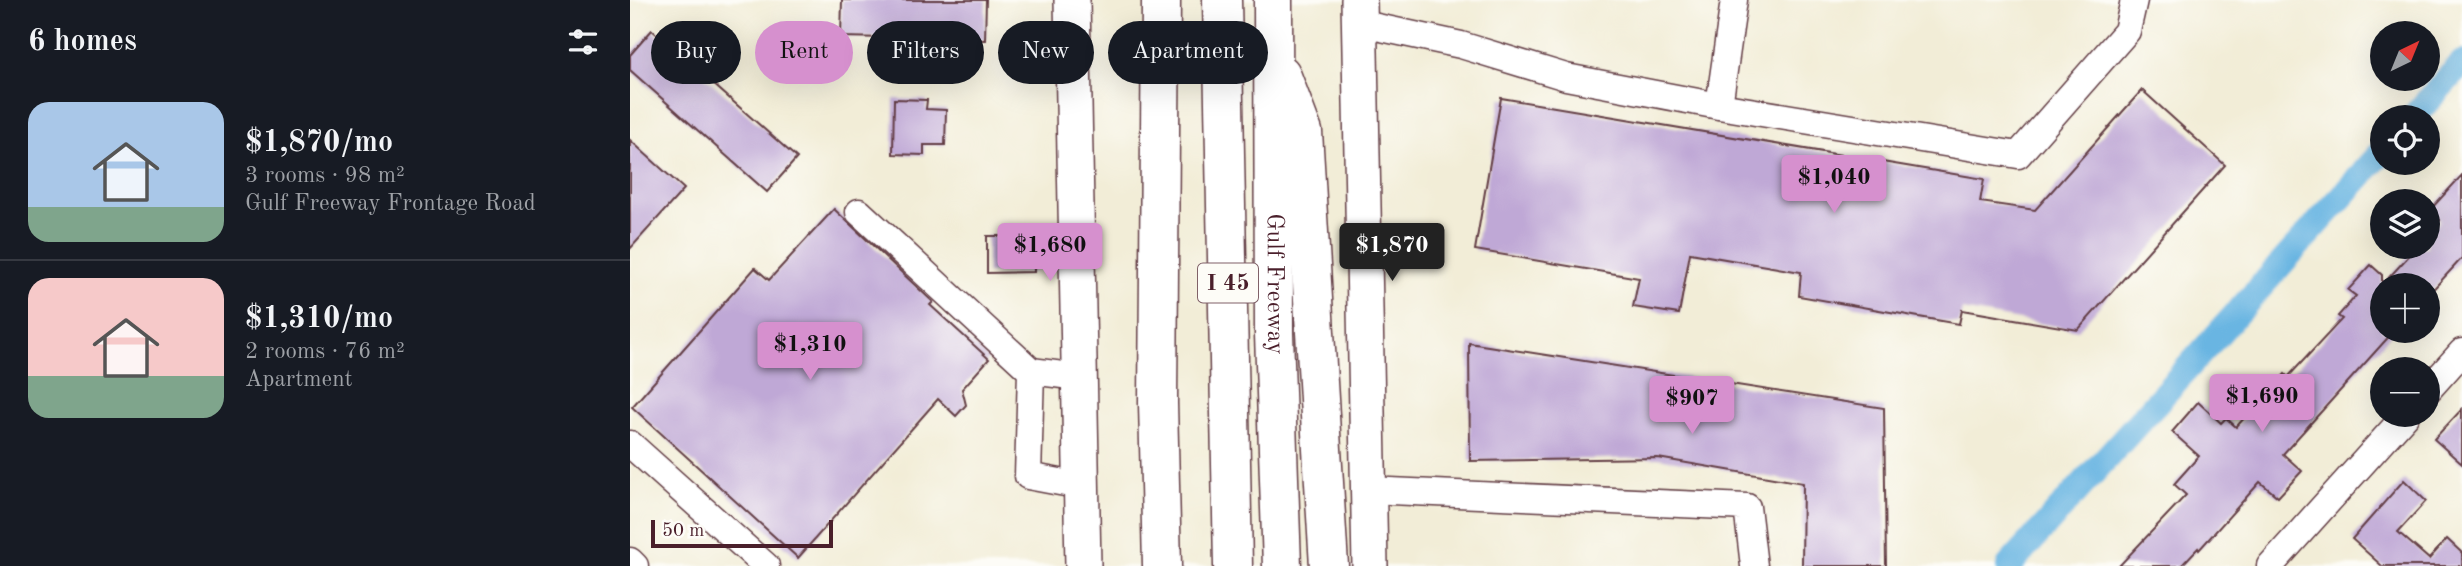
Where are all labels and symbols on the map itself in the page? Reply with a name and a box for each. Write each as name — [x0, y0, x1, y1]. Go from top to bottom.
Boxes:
north arrow — [2370, 21, 2440, 91]
pin: $1,040 — [1777, 156, 1891, 215]
street label: Gulf Freeway — [1262, 213, 1287, 355]
pin: $1,680 — [993, 224, 1107, 283]
pin: $1,870 — [1335, 224, 1449, 283]
road number: I 45 — [1198, 264, 1258, 302]
pin: $1,310 — [753, 322, 867, 382]
pin: $1,690 — [2205, 374, 2319, 434]
pin: $907 — [1651, 376, 1733, 436]
scale bar — [651, 517, 833, 549]

